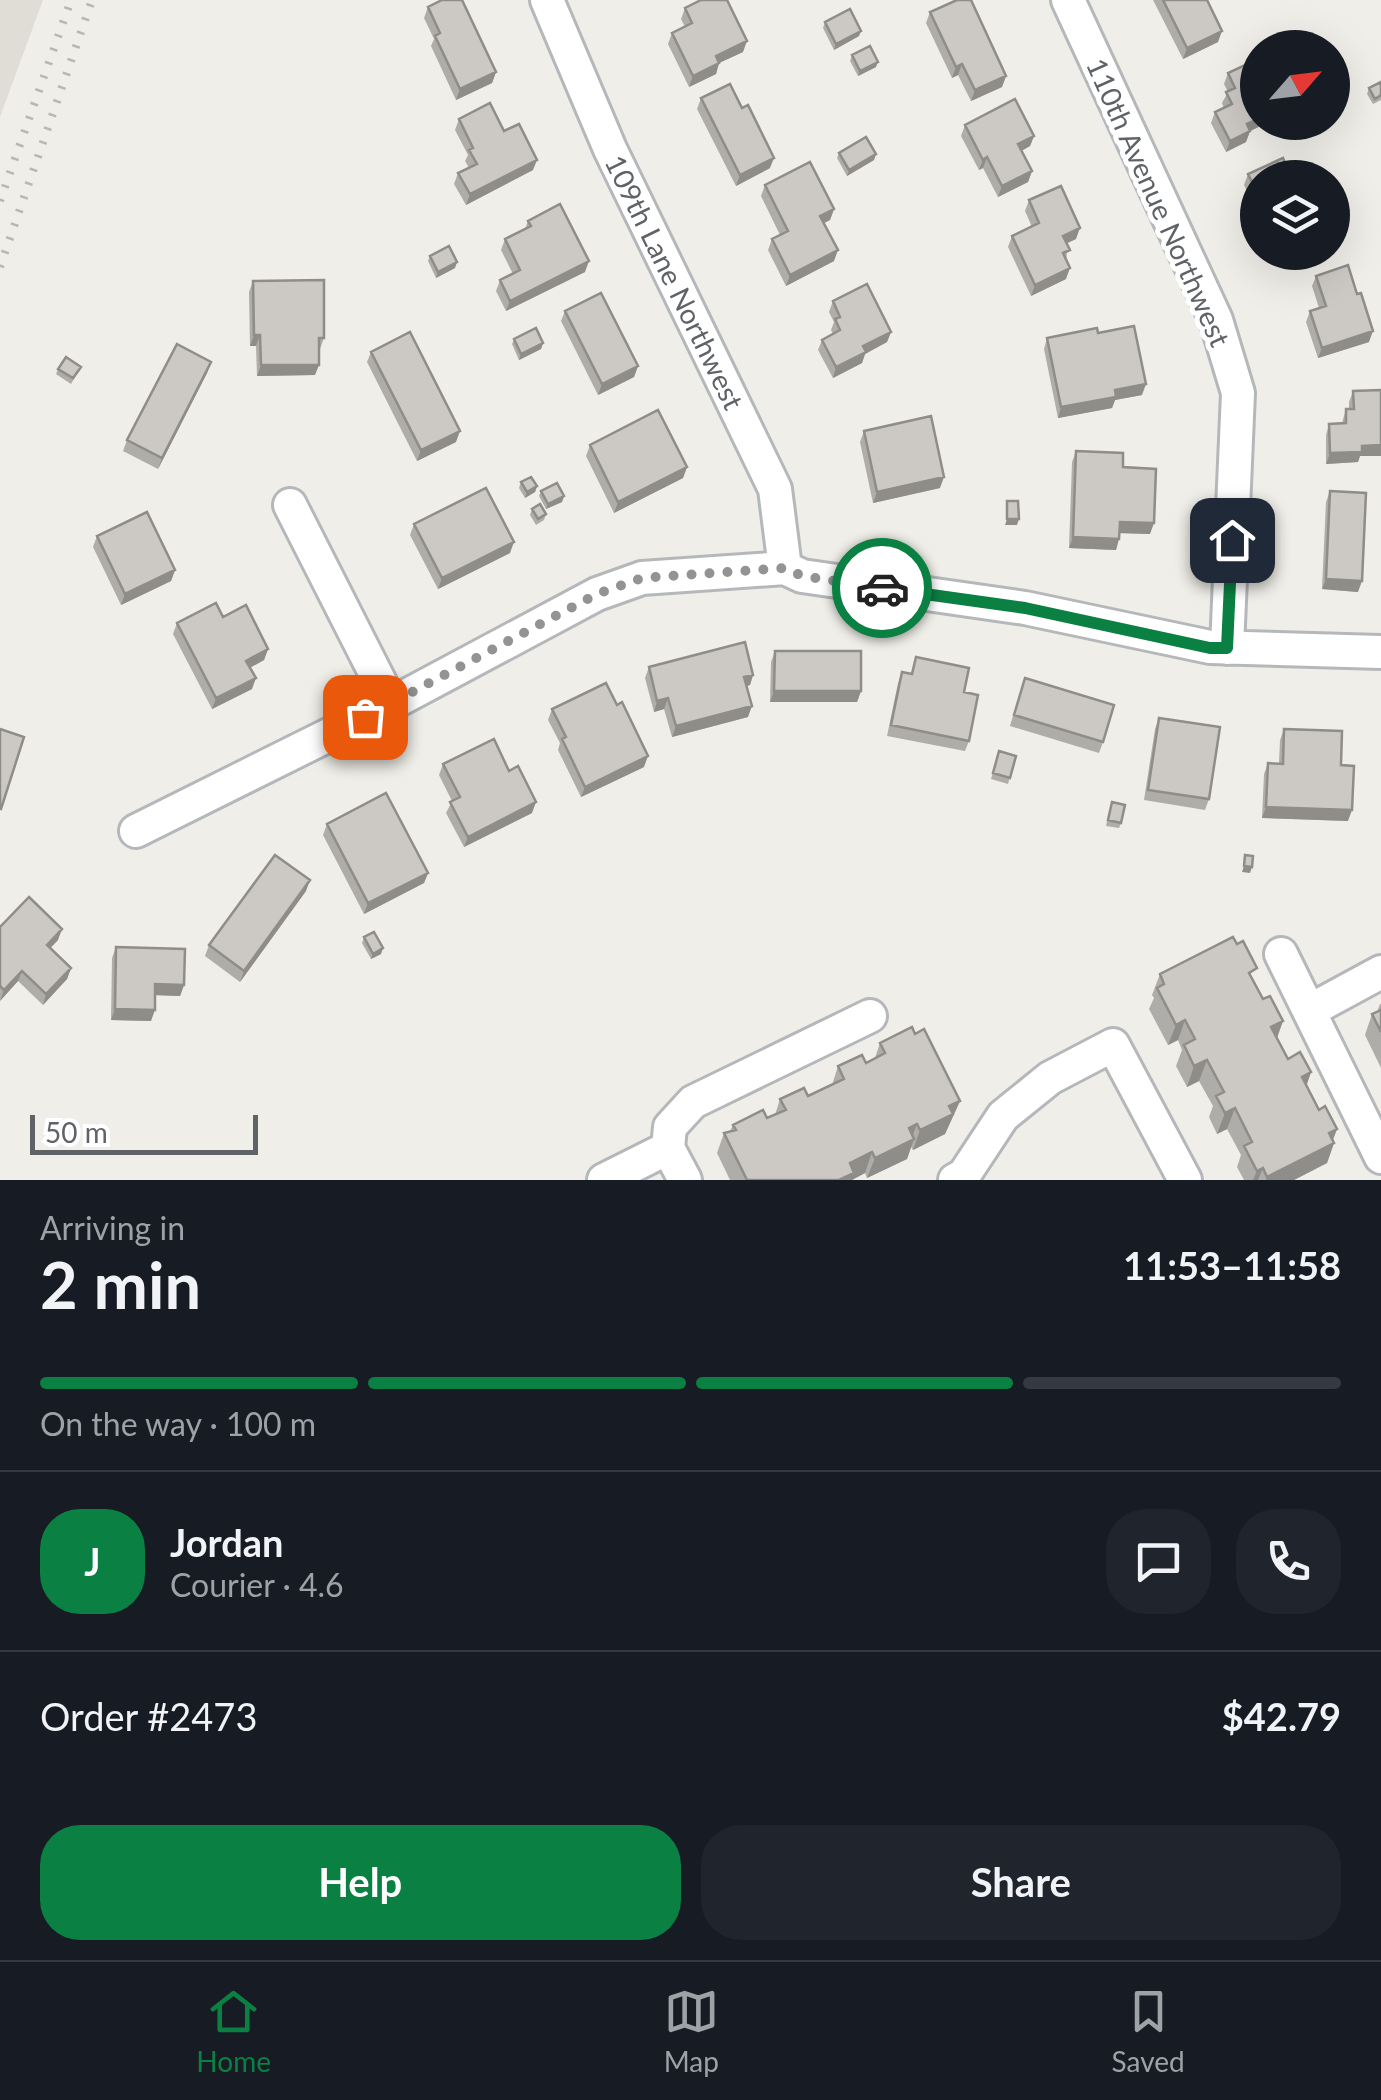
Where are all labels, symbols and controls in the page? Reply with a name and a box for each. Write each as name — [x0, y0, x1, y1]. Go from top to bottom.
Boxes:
north arrow — [1240, 30, 1350, 140]
map controls — [1240, 30, 1350, 270]
street label: 110th Avenue Northwest — [1080, 53, 1238, 351]
street label: 109th Lane Northwest — [599, 149, 751, 415]
button: layers — [1240, 160, 1350, 270]
pin — [1190, 498, 1275, 583]
icon: home — [1205, 513, 1260, 568]
courier — [832, 538, 932, 638]
icon: car — [855, 561, 910, 616]
pin — [323, 675, 408, 760]
icon: bag — [338, 690, 393, 745]
scale bar — [30, 1110, 258, 1154]
text: 50 m — [45, 1115, 108, 1149]
text: Arriving in — [40, 1208, 185, 1247]
text: 11:53–11:58 — [1123, 1242, 1341, 1288]
text: 2 min — [40, 1245, 201, 1323]
text: On the way · 100 m — [40, 1404, 316, 1443]
button: chat — [1106, 1509, 1211, 1614]
button: phone — [1236, 1509, 1341, 1614]
text: Jordan — [170, 1519, 283, 1565]
text: J — [84, 1538, 101, 1584]
text: Courier · 4.6 — [170, 1565, 344, 1604]
text: Order #2473 — [40, 1693, 257, 1739]
text: $42.79 — [1222, 1693, 1341, 1739]
button: Help — [40, 1825, 681, 1940]
button: Share — [701, 1825, 1341, 1940]
tab: Home — [196, 1984, 271, 2078]
tab: Map — [664, 1984, 719, 2078]
tab: Saved — [1112, 1984, 1185, 2078]

